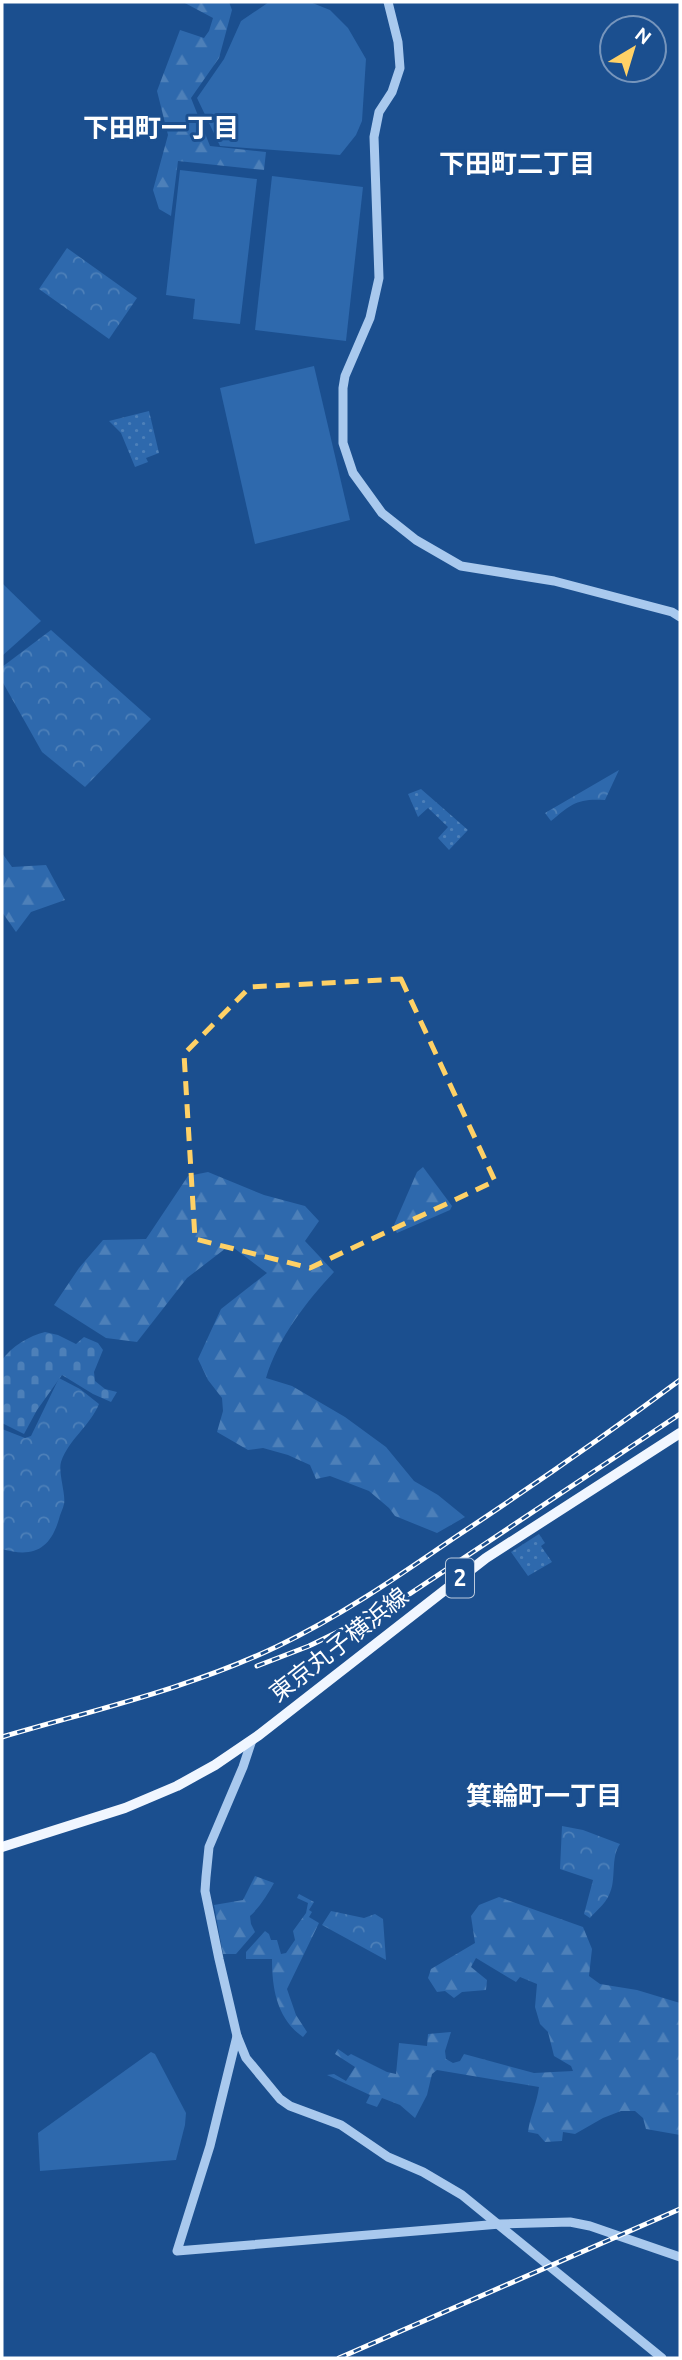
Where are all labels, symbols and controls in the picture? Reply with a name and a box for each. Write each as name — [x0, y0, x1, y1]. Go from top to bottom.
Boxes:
north arrow — [598, 14, 668, 84]
text: N — [631, 23, 656, 49]
district label: 下田町一丁目 — [83, 113, 239, 142]
district label: 下田町二丁目 — [439, 149, 595, 178]
road number: 2 — [446, 1558, 474, 1597]
street label: 東京丸子横浜線 — [264, 1582, 413, 1707]
district label: 箕輪町一丁目 — [466, 1781, 622, 1810]

